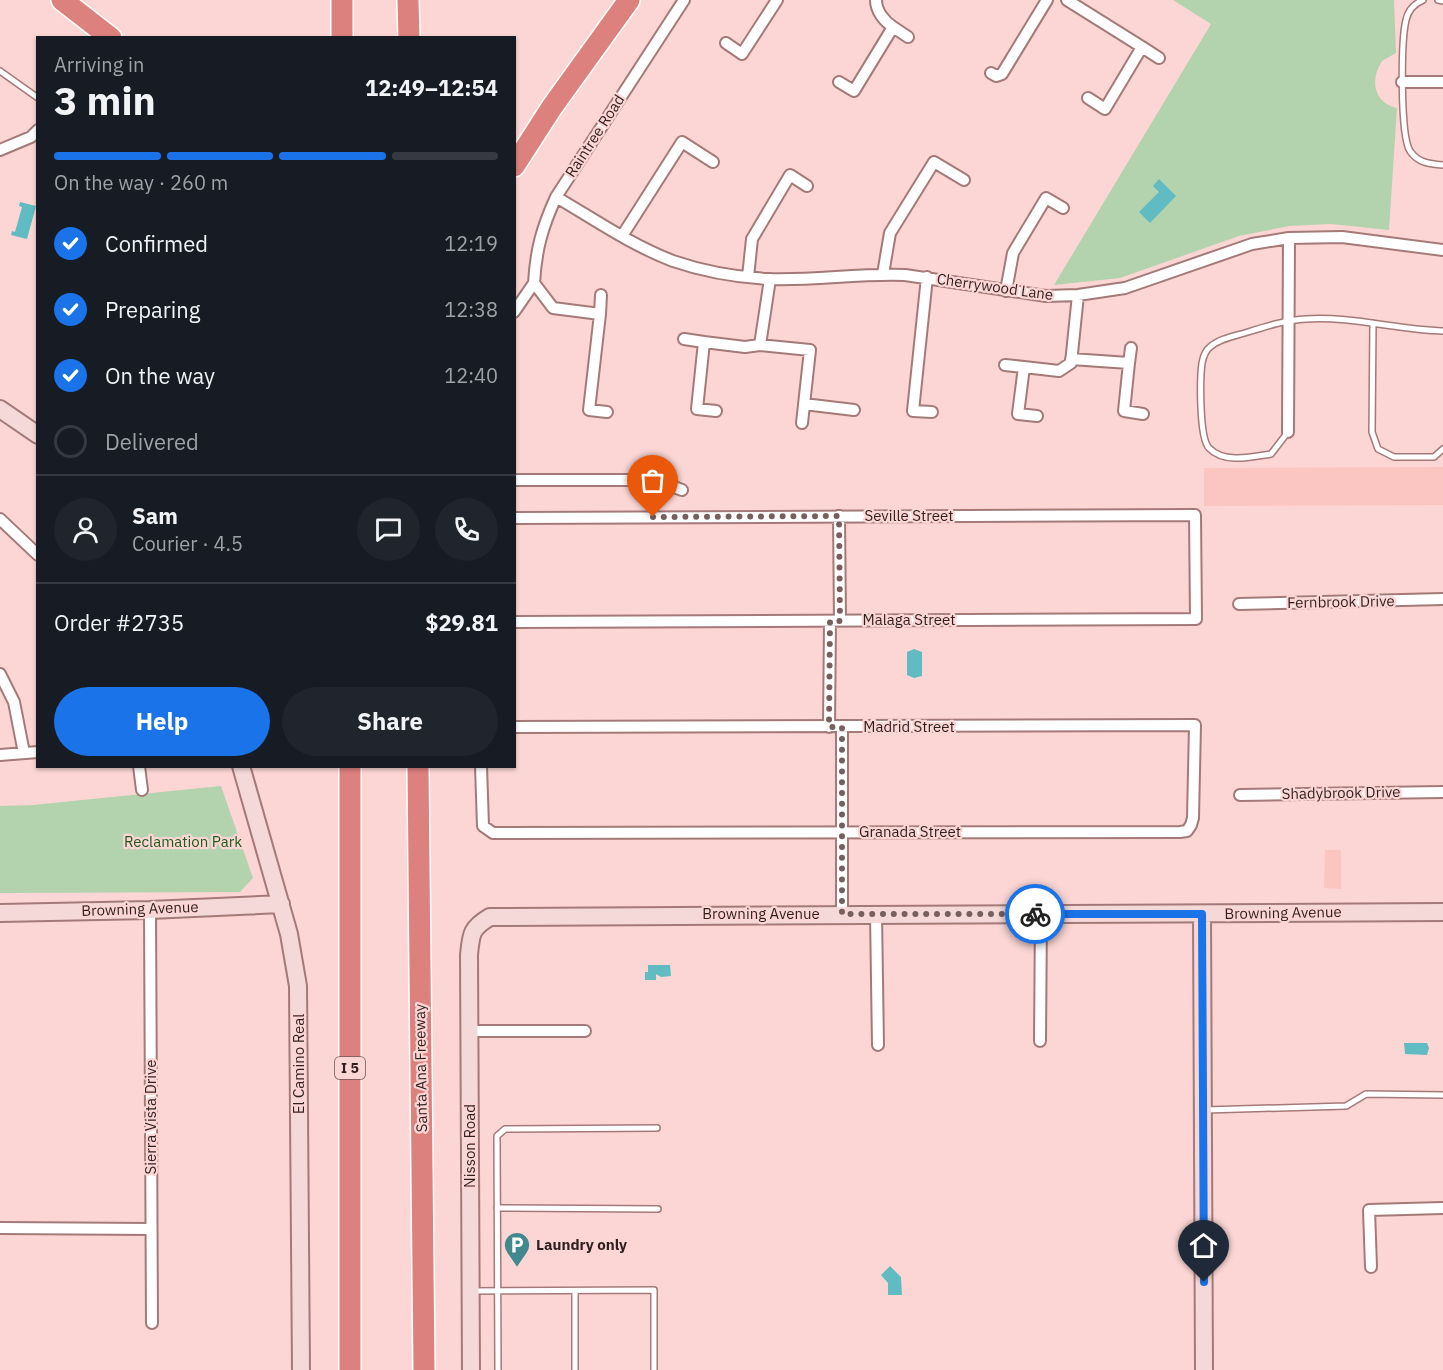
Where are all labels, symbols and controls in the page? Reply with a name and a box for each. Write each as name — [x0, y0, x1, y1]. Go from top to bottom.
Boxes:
text: Arriving in — [54, 51, 144, 78]
text: 12:49–12:54 — [365, 73, 498, 102]
text: 3 min — [54, 75, 156, 126]
street label: Raintree Road — [561, 91, 628, 181]
text: On the way · 260 m — [54, 169, 228, 196]
icon: check — [54, 227, 87, 260]
text: Confirmed — [105, 229, 208, 258]
text: 12:19 — [444, 230, 498, 257]
street label: Cherrywood Lane — [936, 269, 1055, 304]
icon: check — [54, 293, 87, 326]
text: Preparing — [105, 295, 200, 324]
text: 12:38 — [444, 296, 498, 323]
icon: check — [54, 359, 87, 392]
text: On the way — [105, 361, 215, 390]
text: 12:40 — [444, 362, 498, 389]
text: Delivered — [105, 427, 199, 456]
pin — [627, 455, 678, 517]
icon: bag — [636, 464, 669, 497]
button: person — [54, 498, 117, 561]
button: chat — [357, 498, 420, 561]
button: phone — [435, 498, 498, 561]
text: Sam — [132, 501, 178, 530]
street label: Seville Street — [865, 506, 953, 525]
text: Courier · 4.5 — [132, 530, 243, 557]
street label: Fernbrook Drive — [1287, 591, 1395, 612]
text: Order #2735 — [54, 608, 184, 637]
text: $29.81 — [425, 608, 498, 637]
street label: Malaga Street — [863, 610, 955, 629]
button: Help — [54, 687, 270, 756]
button: Share — [282, 687, 498, 756]
street label: Madrid Street — [863, 717, 955, 736]
street label: Shadybrook Drive — [1282, 782, 1400, 803]
street label: Granada Street — [859, 822, 961, 841]
park label: Reclamation Park — [124, 832, 242, 851]
courier — [1005, 884, 1065, 944]
street label: Browning Avenue — [81, 897, 199, 920]
icon: bike — [1019, 898, 1052, 931]
street label: Browning Avenue — [1224, 902, 1342, 923]
street label: Browning Avenue — [702, 904, 820, 923]
street label: Santa Ana Freeway — [410, 1003, 431, 1132]
street label: El Camino Real — [289, 1014, 308, 1114]
road number: I 5 — [335, 1057, 365, 1079]
street label: Sierra Vista Drive — [141, 1060, 160, 1174]
street label: Nisson Road — [460, 1104, 479, 1188]
pin — [1178, 1220, 1229, 1282]
icon: home — [1187, 1229, 1220, 1262]
parking icon: Laundry only — [502, 1230, 532, 1268]
place label: Laundry only — [536, 1235, 627, 1254]

